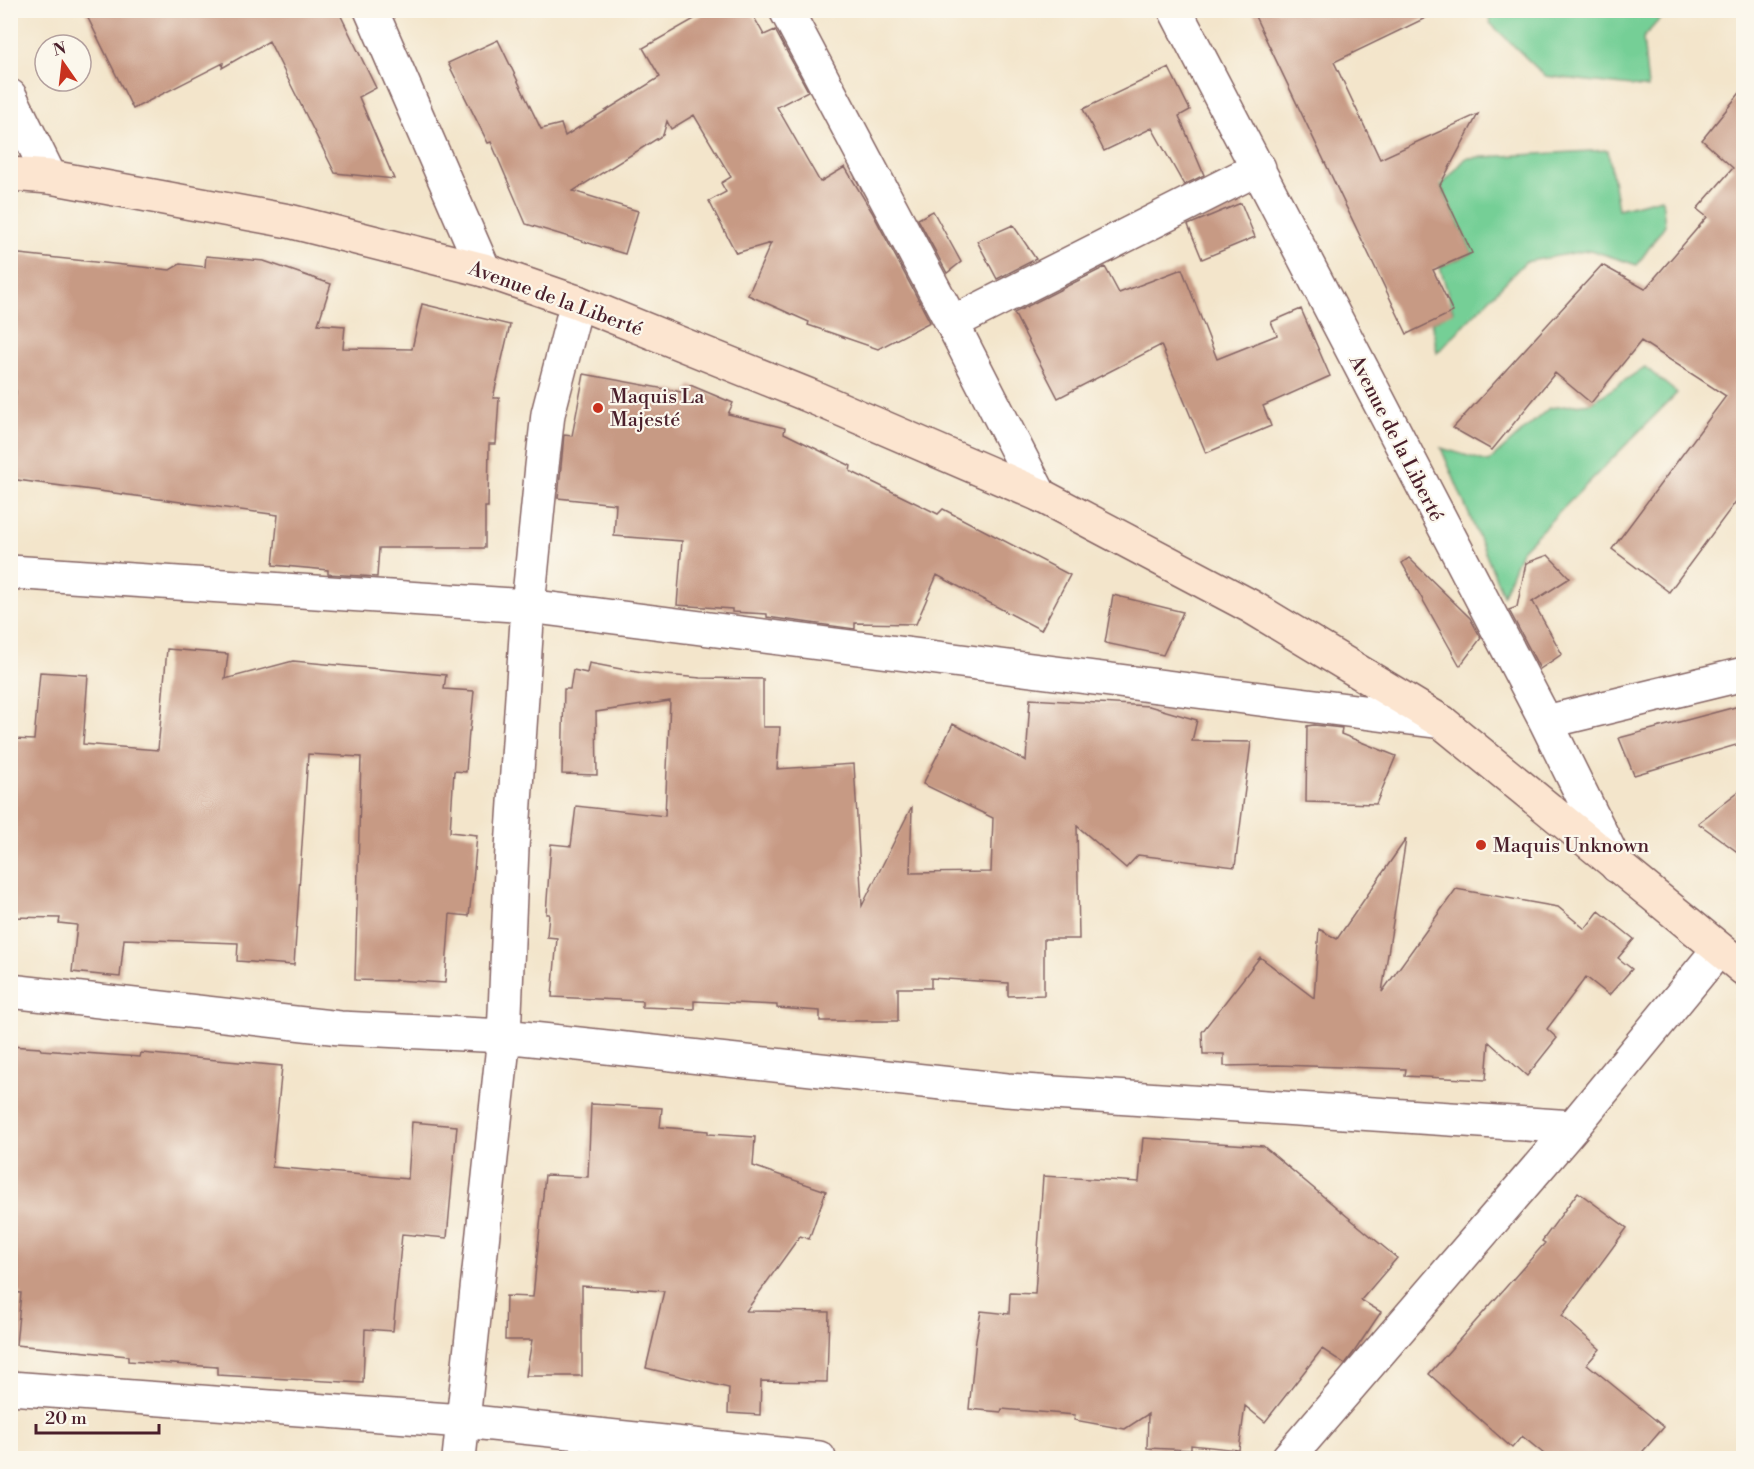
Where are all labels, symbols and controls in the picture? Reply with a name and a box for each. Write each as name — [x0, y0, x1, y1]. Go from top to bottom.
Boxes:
north arrow — [33, 33, 93, 93]
text: N — [51, 38, 69, 61]
street label: Avenue de la Liberté — [464, 256, 646, 343]
street label: Avenue de la Liberté — [1342, 350, 1448, 526]
place label: Maquis La Majesté — [610, 385, 705, 433]
marker: Maquis La Majesté — [591, 401, 605, 415]
place label: Maquis Unknown — [1493, 834, 1649, 859]
marker: Maquis Unknown — [1474, 838, 1488, 852]
scale bar — [36, 1397, 159, 1435]
text: 20 m — [45, 1407, 87, 1430]

